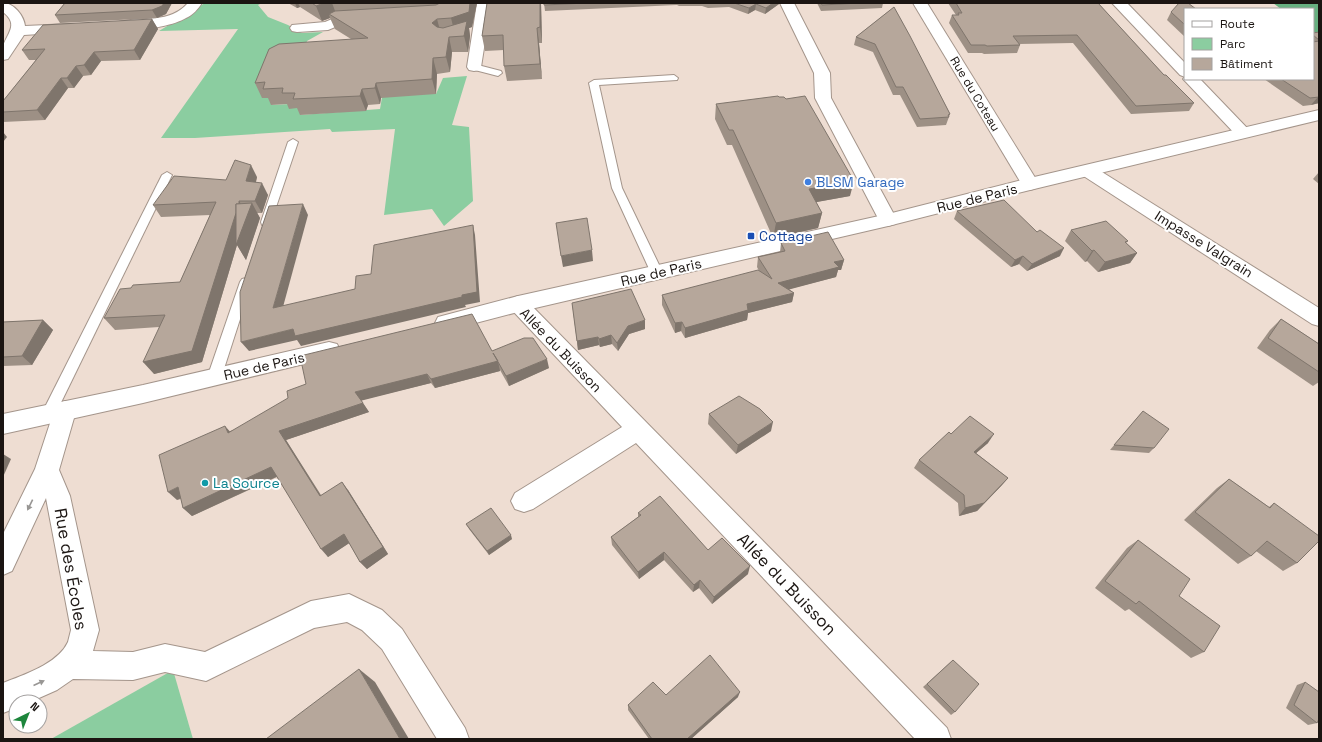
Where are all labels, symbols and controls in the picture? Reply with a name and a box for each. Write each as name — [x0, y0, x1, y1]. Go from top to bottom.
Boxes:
legend — [1184, 8, 1314, 80]
text: Route — [1220, 16, 1255, 32]
text: Parc — [1220, 36, 1245, 52]
street label: Rue du Coteau — [946, 54, 1004, 134]
text: Bâtiment — [1220, 56, 1273, 72]
place label: BLSM Garage — [816, 173, 905, 191]
marker: BLSM Garage — [803, 177, 813, 187]
street label: Rue de Paris — [935, 179, 1019, 217]
street label: Impasse Valgrain — [1151, 207, 1257, 281]
place label: Cottage — [759, 227, 813, 245]
marker: Cottage — [746, 231, 756, 241]
street label: Rue de Paris — [619, 254, 703, 290]
street label: Allée du Buisson — [516, 304, 606, 396]
street label: Rue de Paris — [222, 348, 306, 384]
place label: La Source — [213, 474, 280, 492]
marker: La Source — [200, 478, 210, 488]
one-way arrow — [27, 499, 33, 510]
street label: Rue des Écoles — [49, 506, 93, 632]
street label: Allée du Buisson — [733, 528, 841, 640]
one-way arrow — [33, 680, 44, 686]
north arrow — [8, 694, 48, 734]
text: N — [27, 699, 42, 714]

